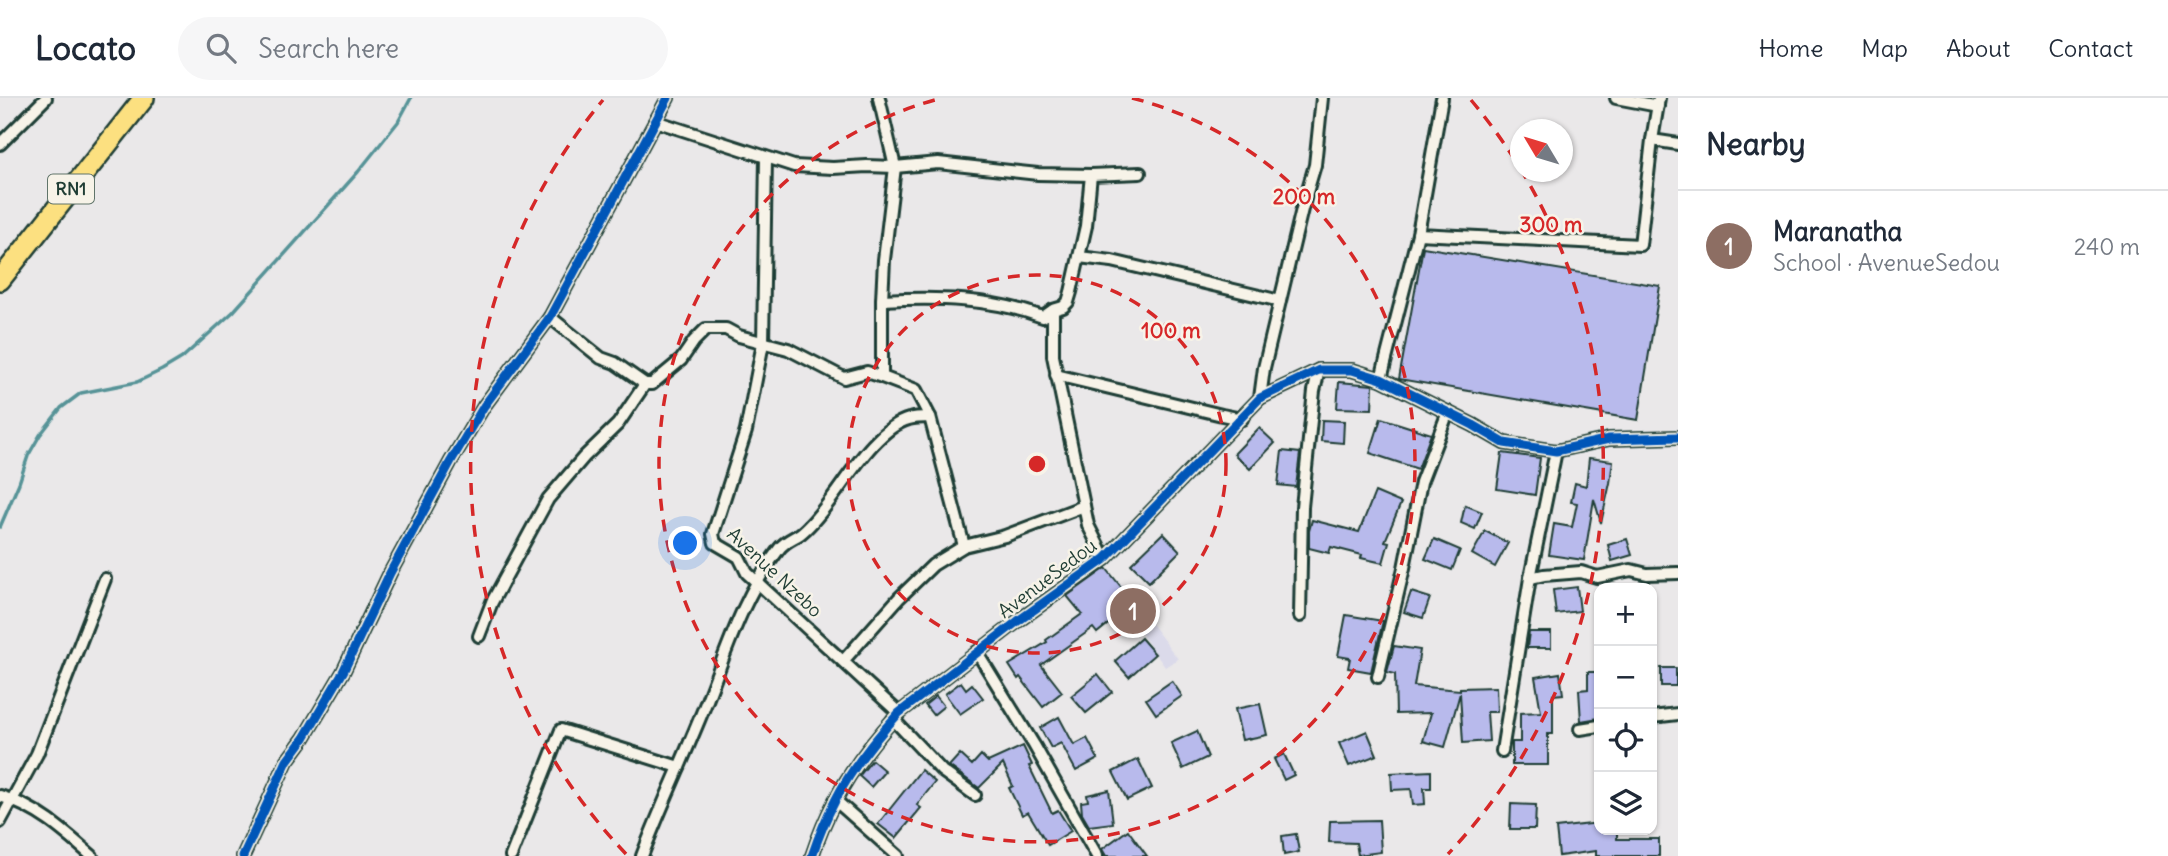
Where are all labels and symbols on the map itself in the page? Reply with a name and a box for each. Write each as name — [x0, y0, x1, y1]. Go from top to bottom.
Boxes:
north arrow — [1510, 119, 1573, 182]
road number: RN1 — [48, 174, 94, 204]
text: 200 m — [1273, 183, 1336, 210]
text: 300 m — [1520, 211, 1583, 238]
text: 100 m — [1141, 317, 1201, 344]
centre of rings — [1025, 452, 1049, 476]
street label: Avenue Nzebo — [722, 522, 828, 622]
your location — [668, 526, 702, 560]
street label: AvenueSedou — [993, 533, 1101, 623]
pin: 1 — [1110, 585, 1156, 637]

